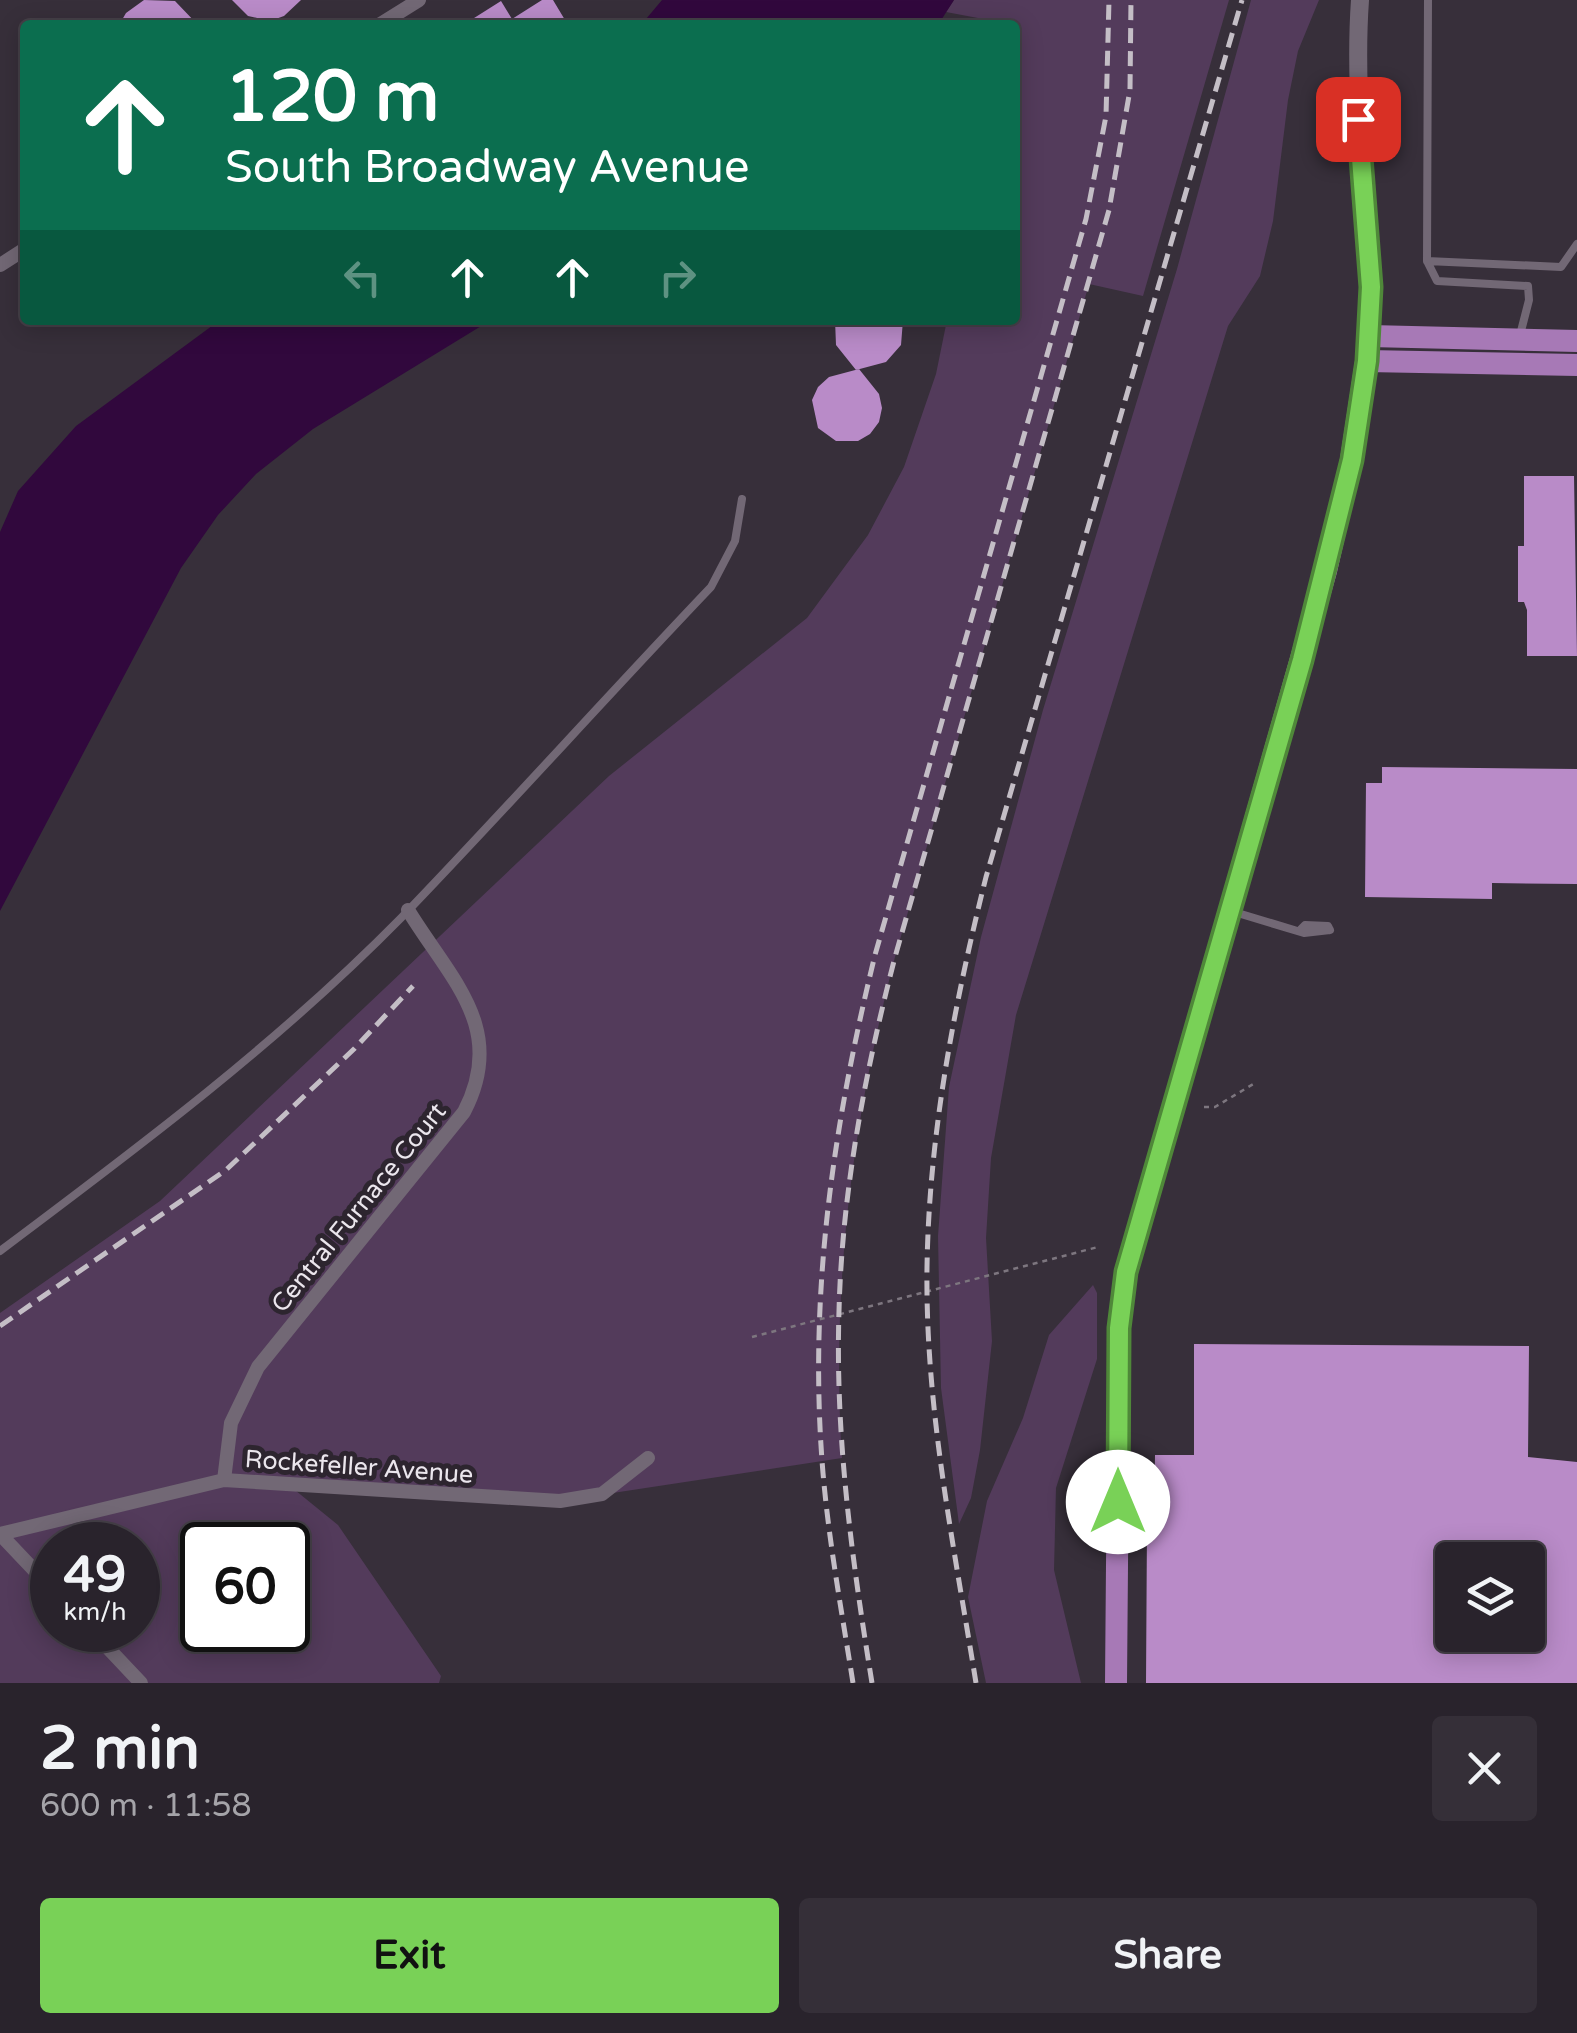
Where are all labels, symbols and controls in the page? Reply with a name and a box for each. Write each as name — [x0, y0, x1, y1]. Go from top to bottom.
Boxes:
text: 120 m — [225, 56, 439, 140]
icon: ahead — [60, 60, 190, 190]
pin — [1316, 77, 1401, 162]
icon: arrive — [1331, 92, 1386, 147]
text: South Broadway Avenue — [225, 141, 749, 195]
icon: left — [335, 250, 390, 305]
icon: ahead — [440, 250, 495, 305]
icon: ahead — [545, 250, 600, 305]
icon: right — [650, 250, 705, 305]
street label: Central Furnace Court — [265, 1097, 453, 1318]
street label: Rockefeller Avenue — [244, 1444, 474, 1490]
position arrow — [1066, 1450, 1170, 1554]
speed limit sign: 60 — [180, 1522, 310, 1652]
map controls — [1435, 1542, 1545, 1652]
button: layers — [1435, 1542, 1545, 1652]
text: 49 — [64, 1545, 126, 1605]
text: km/h — [64, 1597, 126, 1627]
text: 2 min — [40, 1713, 200, 1785]
button: close — [1432, 1716, 1537, 1821]
text: 600 m · 11:58 — [40, 1787, 252, 1825]
button: Exit — [40, 1898, 779, 2013]
button: Share — [799, 1898, 1537, 2013]

